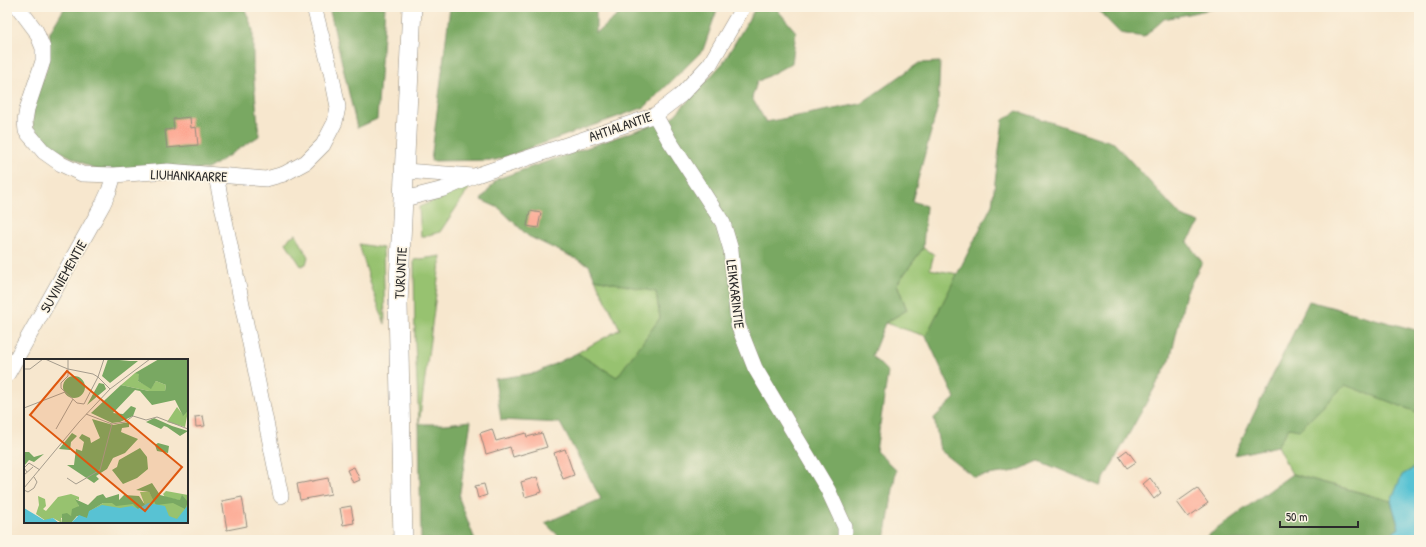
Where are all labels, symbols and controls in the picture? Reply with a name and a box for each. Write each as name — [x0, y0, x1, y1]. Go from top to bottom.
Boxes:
street label: AHTIALANTIE — [586, 106, 654, 146]
street label: LIUHANKAARRE — [150, 164, 228, 186]
street label: SUVINIEMENTIE — [35, 236, 91, 316]
street label: TURUNTIE — [389, 247, 411, 299]
street label: LEIKKARINTIE — [722, 258, 750, 330]
inset map — [24, 359, 188, 523]
scale bar — [1280, 503, 1358, 529]
text: 50 m — [1286, 508, 1307, 525]

